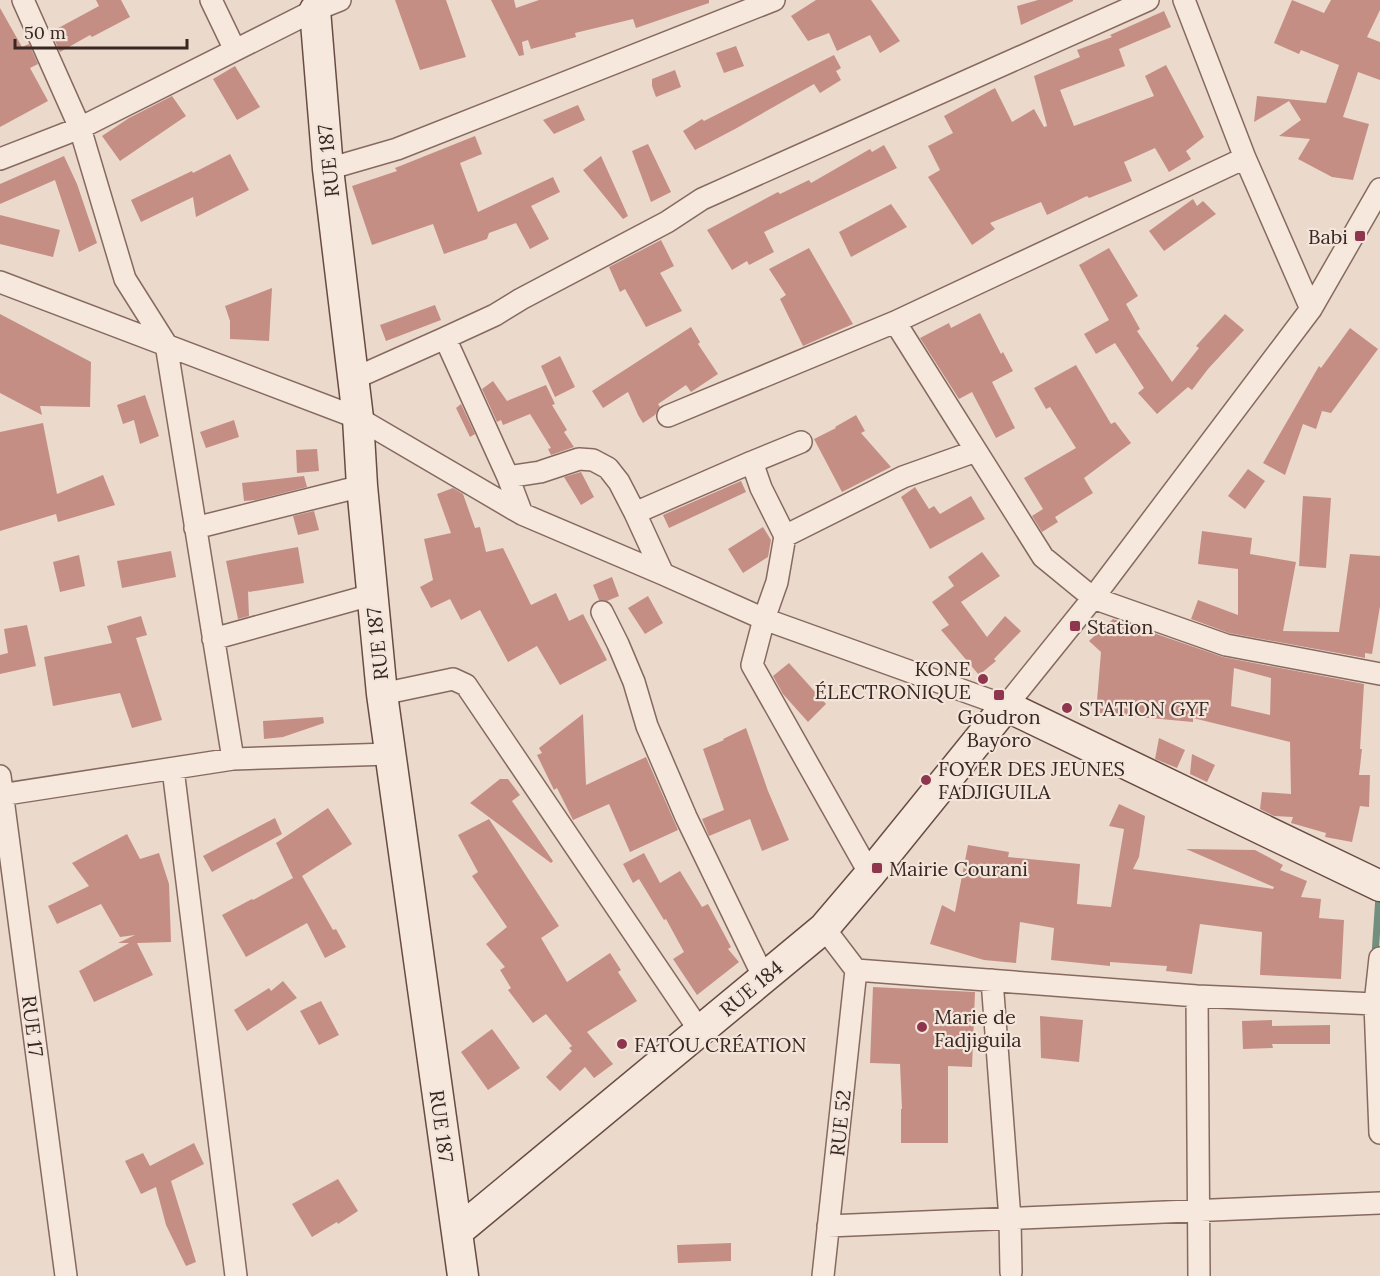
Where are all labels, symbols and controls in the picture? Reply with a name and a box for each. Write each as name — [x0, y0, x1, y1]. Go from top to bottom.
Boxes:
scale bar — [15, 12, 188, 50]
text: 50 m — [24, 21, 66, 44]
street label: RUE 187 — [312, 123, 344, 199]
place label: Babi — [1308, 224, 1348, 249]
marker: Babi — [1353, 229, 1367, 243]
street label: RUE 187 — [361, 606, 393, 682]
place label: Station — [1087, 614, 1153, 639]
marker: Station — [1068, 619, 1082, 633]
place label: KONE ÉLECTRONIQUE — [814, 656, 971, 704]
marker: KONE ÉLECTRONIQUE — [976, 672, 990, 686]
marker: Goudron Bayoro — [992, 688, 1006, 702]
place label: STATION GYF — [1079, 696, 1209, 721]
marker: STATION GYF — [1060, 701, 1074, 715]
place label: Goudron Bayoro — [957, 704, 1041, 752]
place label: FOYER DES JEUNES FADJIGUILA — [938, 756, 1125, 804]
marker: FOYER DES JEUNES FADJIGUILA — [919, 773, 933, 787]
place label: Mairie Courani — [889, 856, 1028, 881]
marker: Mairie Courani — [870, 861, 884, 875]
street label: RUE 184 — [714, 954, 788, 1022]
street label: RUE 17 — [17, 994, 49, 1058]
place label: Marie de Fadjiguila — [934, 1004, 1022, 1052]
marker: Marie de Fadjiguila — [915, 1020, 929, 1034]
place label: FATOU CRÉATION — [634, 1032, 806, 1057]
marker: FATOU CRÉATION — [615, 1037, 629, 1051]
street label: RUE 187 — [425, 1088, 459, 1164]
street label: RUE 52 — [824, 1088, 856, 1158]

